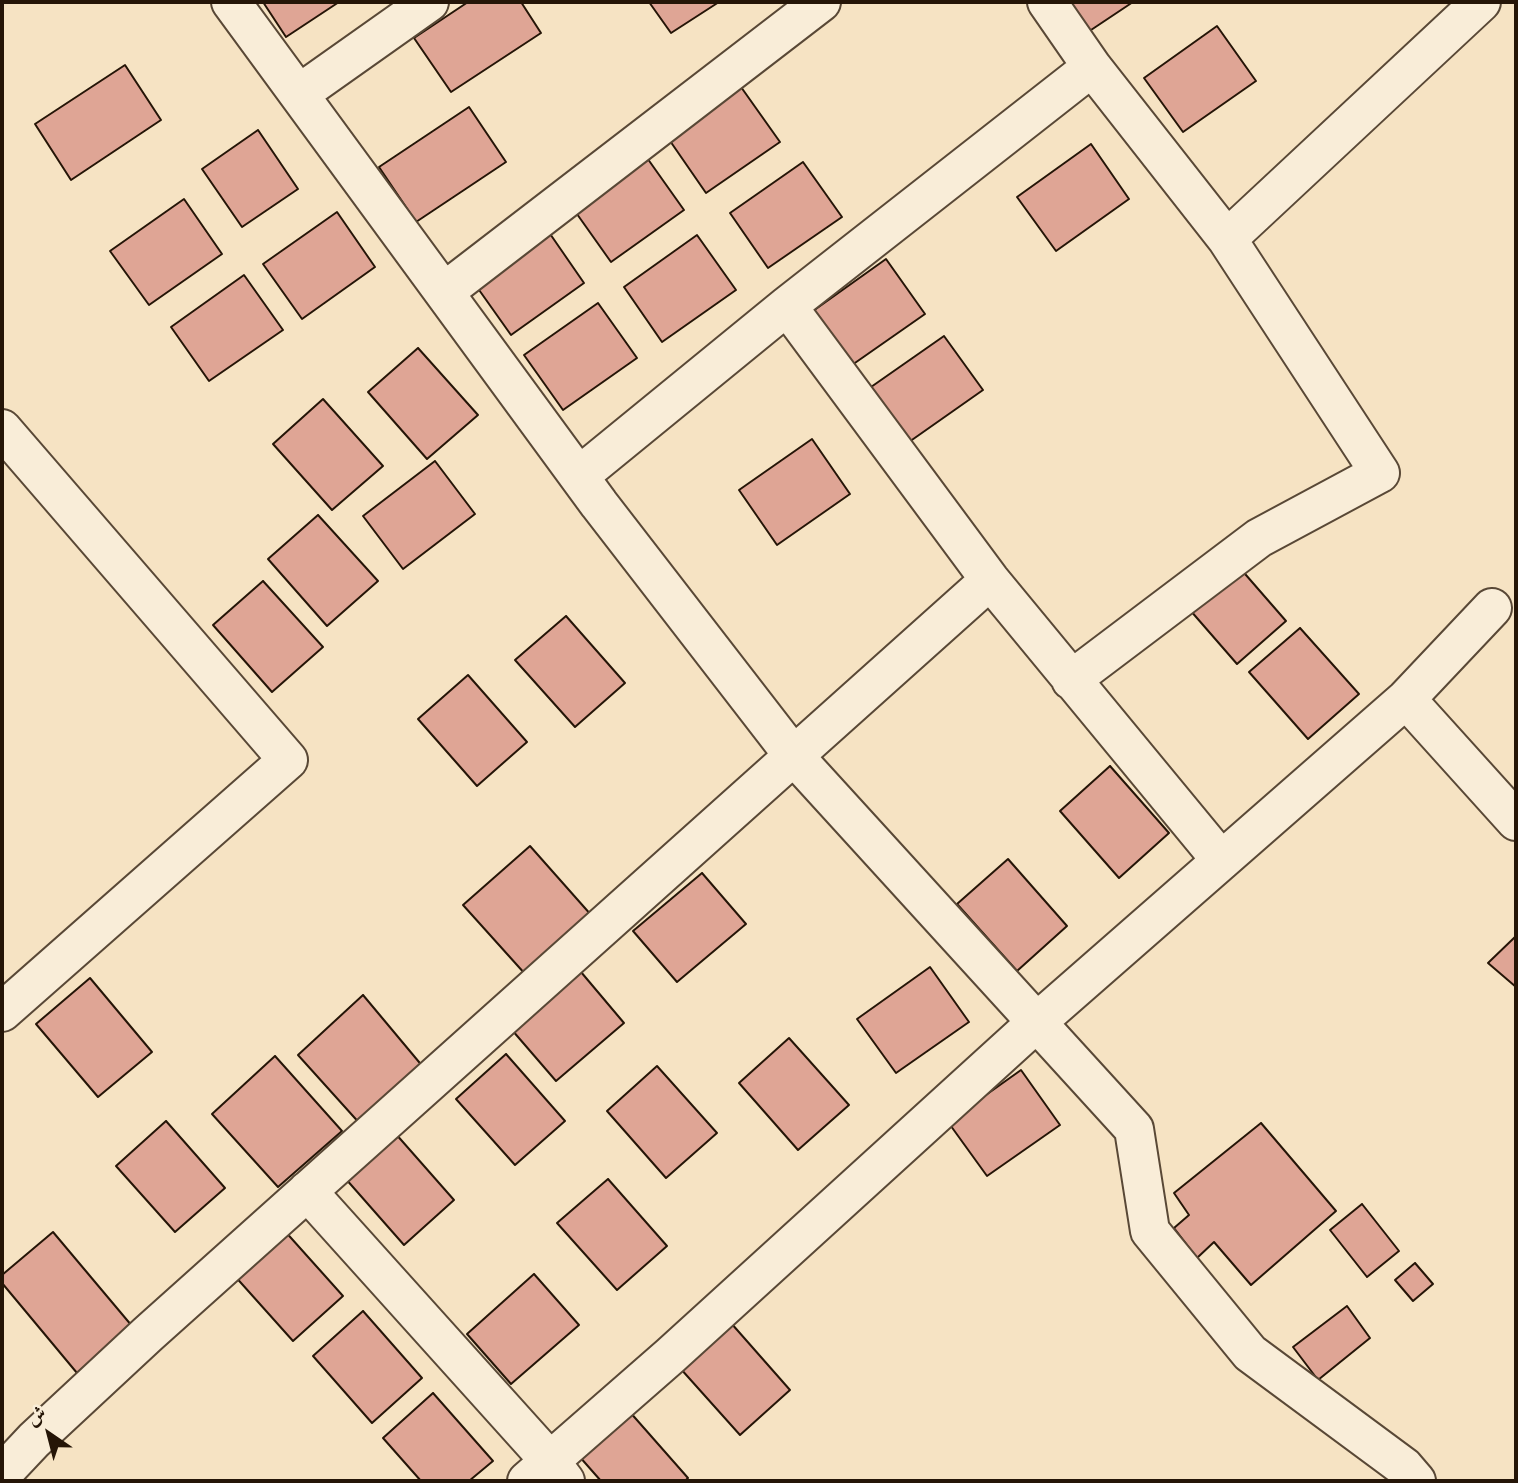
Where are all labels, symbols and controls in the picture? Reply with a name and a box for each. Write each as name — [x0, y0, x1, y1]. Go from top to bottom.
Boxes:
north arrow — [14, 1399, 84, 1469]
text: ش — [22, 1402, 52, 1432]

